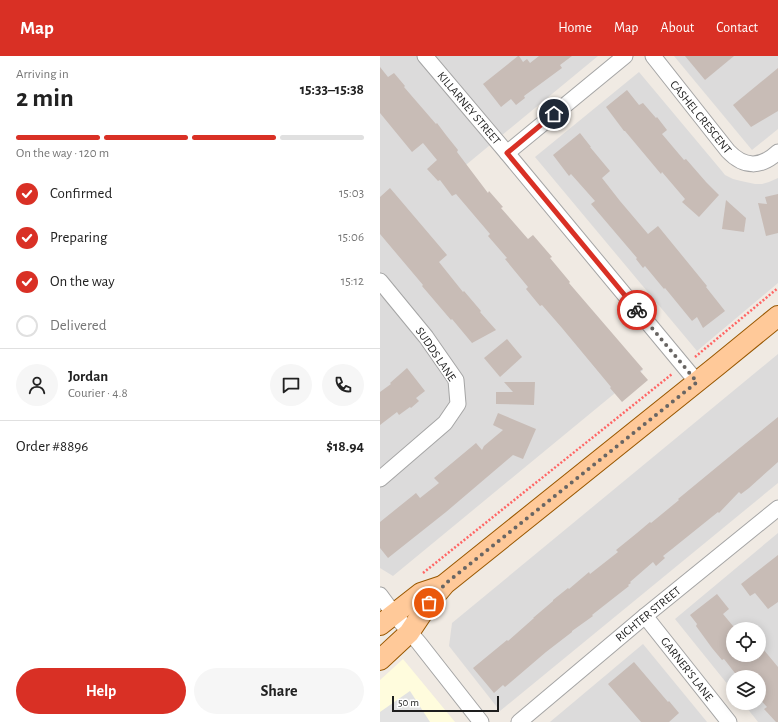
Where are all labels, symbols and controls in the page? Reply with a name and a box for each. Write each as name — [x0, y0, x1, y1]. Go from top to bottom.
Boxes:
text: Map — [20, 19, 54, 38]
text: Home — [558, 21, 592, 35]
text: Map — [614, 21, 638, 35]
text: About — [660, 21, 694, 35]
text: Contact — [716, 21, 758, 35]
text: Arriving in — [16, 68, 69, 81]
street label: KILLARNEY STREET — [435, 69, 503, 147]
street label: CASHEL CRESCENT — [668, 78, 734, 156]
text: 15:33–15:38 — [300, 82, 364, 97]
text: 2 min — [16, 85, 74, 111]
pin — [537, 97, 571, 131]
icon: home — [543, 103, 565, 125]
text: On the way · 120 m — [16, 147, 109, 160]
icon: check — [16, 183, 38, 205]
text: Confirmed — [50, 186, 112, 201]
text: 15:03 — [339, 187, 364, 200]
icon: check — [16, 227, 38, 249]
text: Preparing — [50, 230, 107, 245]
text: 15:06 — [338, 231, 364, 244]
icon: check — [16, 271, 38, 293]
text: On the way — [50, 274, 115, 289]
text: 15:12 — [341, 275, 364, 288]
courier — [617, 290, 657, 330]
icon: bike — [626, 299, 648, 321]
text: Delivered — [50, 318, 107, 333]
street label: SUDDS LANE — [414, 325, 458, 383]
button: person — [16, 364, 58, 406]
button: chat — [270, 364, 312, 406]
button: phone — [322, 364, 364, 406]
text: Jordan — [68, 369, 108, 384]
text: Courier · 4.8 — [68, 387, 128, 400]
text: Order #8896 — [16, 439, 88, 454]
text: $18.94 — [326, 439, 364, 454]
street label: RICHTER STREET — [613, 584, 683, 644]
pin — [412, 586, 446, 620]
icon: bag — [418, 592, 440, 614]
map controls — [726, 622, 766, 710]
button: locate — [726, 622, 766, 662]
street label: GARNER'S LANE — [659, 635, 716, 703]
button: Help — [16, 668, 186, 714]
button: Share — [194, 668, 364, 714]
button: layers — [726, 670, 766, 710]
scale bar — [392, 694, 499, 713]
text: 50 m — [398, 697, 419, 708]

